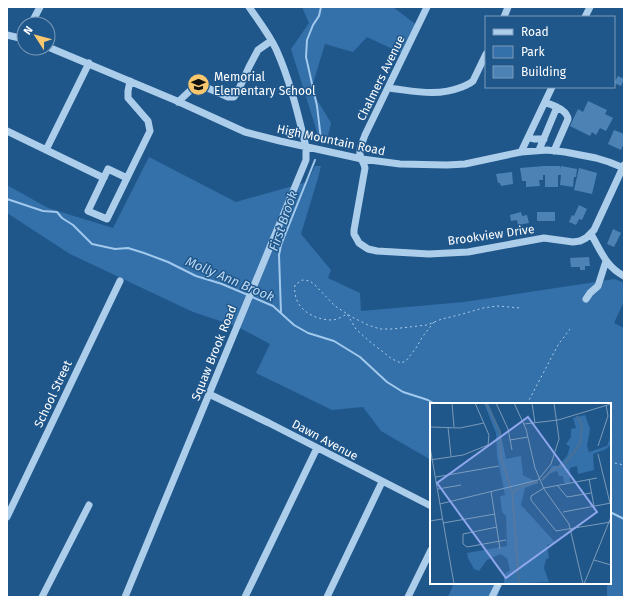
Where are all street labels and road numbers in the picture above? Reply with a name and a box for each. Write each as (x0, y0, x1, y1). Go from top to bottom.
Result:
street label: Chalmers Avenue (354, 33, 408, 123)
street label: High Mountain Road (276, 122, 386, 158)
street label: Brookview Drive (447, 222, 535, 248)
street label: Squaw Brook Road (188, 303, 240, 403)
street label: School Street (31, 358, 75, 430)
street label: Dawn Avenue (290, 417, 360, 463)

